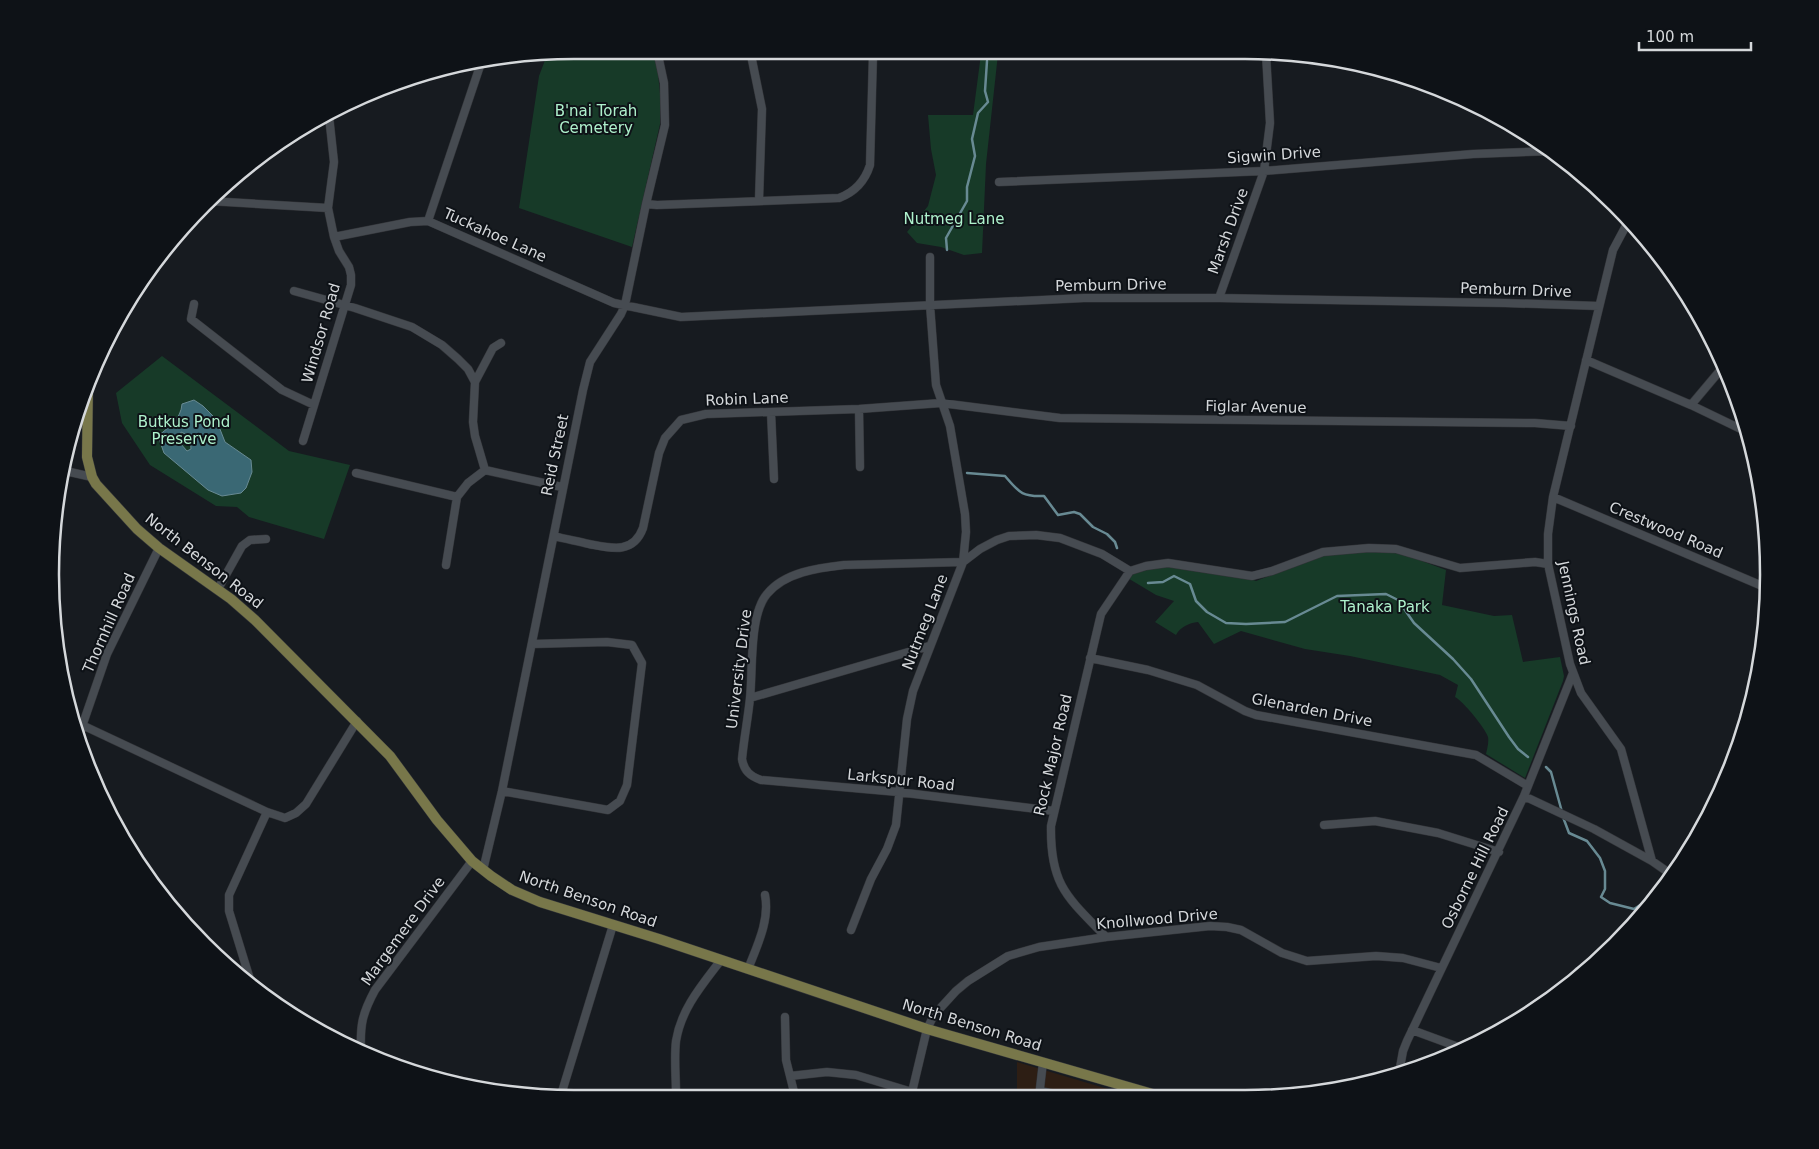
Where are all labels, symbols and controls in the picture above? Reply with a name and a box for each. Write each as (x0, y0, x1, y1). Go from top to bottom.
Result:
scale bar (1639, 20, 1752, 52)
text: 100 m (1646, 28, 1694, 46)
park label: B'nai Torah Cemetery (555, 102, 637, 137)
street label: Sigwin Drive (1227, 143, 1321, 167)
street label: Marsh Drive (1204, 185, 1252, 277)
street label: Tuckahoe Lane (440, 204, 549, 266)
park label: Nutmeg Lane (903, 210, 1005, 228)
street label: Pemburn Drive (1055, 275, 1167, 295)
street label: Pemburn Drive (1460, 279, 1572, 301)
street label: Windsor Road (298, 281, 344, 385)
street label: Robin Lane (705, 389, 789, 409)
street label: Figlar Avenue (1205, 397, 1307, 417)
street label: Reid Street (538, 412, 572, 497)
park label: Butkus Pond Preserve (138, 413, 230, 448)
street label: Crestwood Road (1606, 498, 1726, 562)
street label: North Benson Road (141, 509, 267, 613)
street label: Jennings Road (1554, 558, 1594, 667)
street label: Thornhill Road (78, 570, 139, 677)
street label: Nutmeg Lane (898, 572, 952, 672)
park label: Tanaka Park (1339, 598, 1430, 616)
street label: University Drive (723, 608, 755, 730)
street label: Glenarden Drive (1250, 689, 1374, 731)
street label: Rock Major Road (1030, 692, 1076, 818)
street label: Larkspur Road (846, 765, 956, 795)
street label: Osborne Hill Road (1438, 804, 1512, 932)
street label: North Benson Road (517, 867, 659, 931)
street label: Margemere Drive (357, 873, 449, 989)
street label: Knollwood Drive (1096, 905, 1218, 933)
street label: North Benson Road (900, 995, 1044, 1055)

